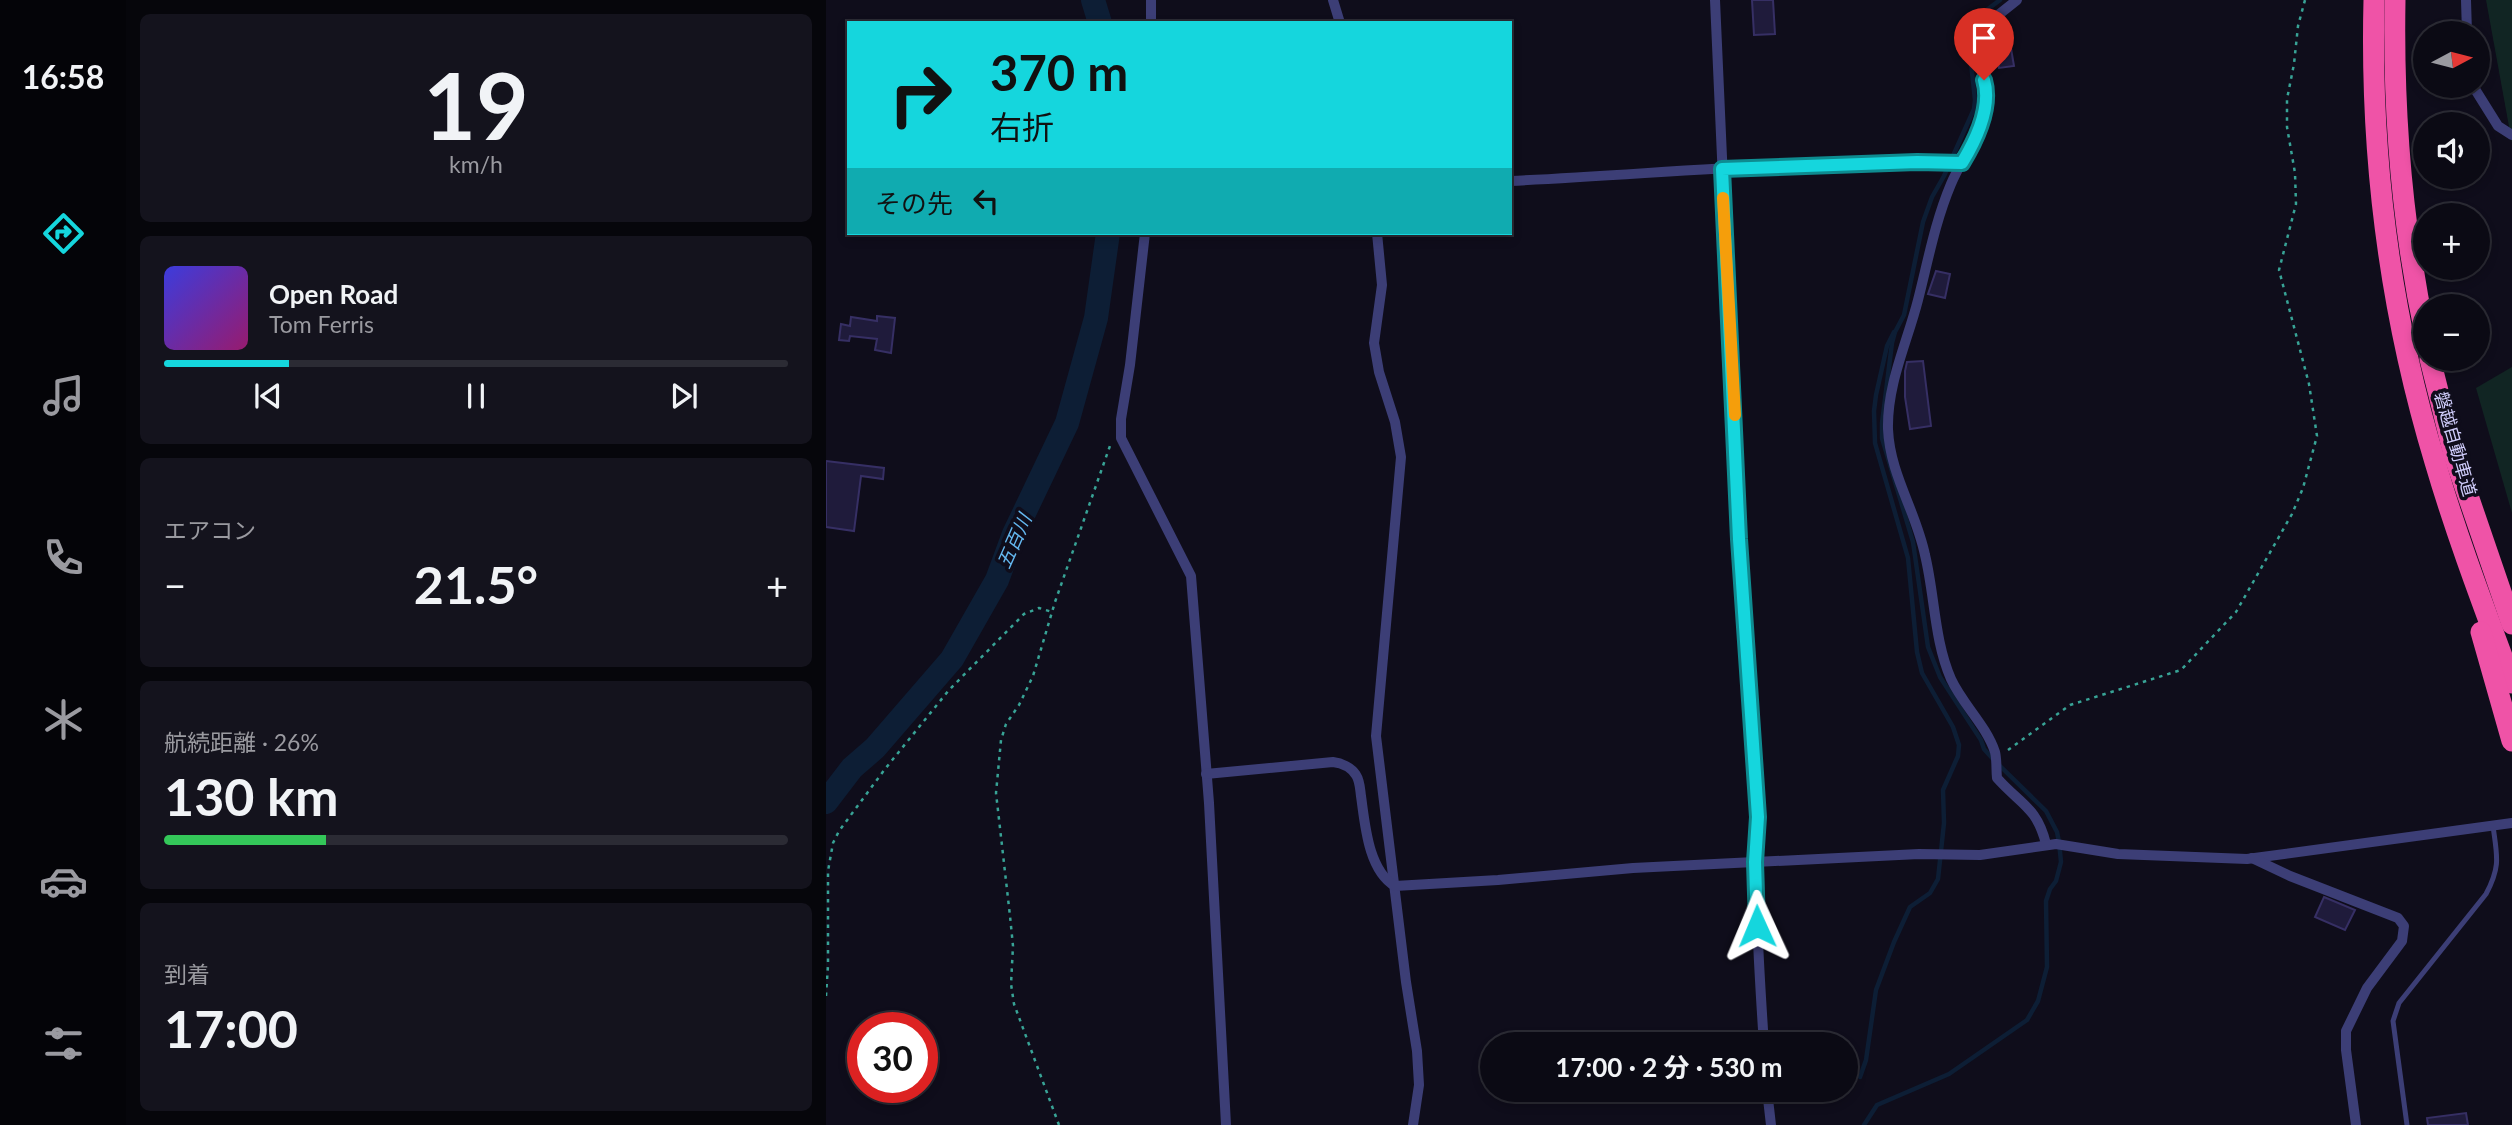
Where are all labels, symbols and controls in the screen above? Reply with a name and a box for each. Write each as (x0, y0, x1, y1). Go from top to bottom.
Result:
pin (1954, 8, 2014, 80)
icon: arrive (1965, 19, 2003, 57)
north arrow (2413, 21, 2490, 98)
map controls (2413, 21, 2490, 371)
text: 370 m (990, 43, 1128, 101)
icon: right (875, 49, 966, 140)
text: 19 (423, 50, 529, 159)
text: 16:58 (22, 57, 104, 96)
text: 右折 (990, 107, 1054, 146)
button: sound (2413, 112, 2490, 189)
text: km/h (449, 150, 503, 178)
icon: left (967, 182, 1005, 220)
text: その先 (875, 187, 953, 219)
button: + (2413, 203, 2490, 280)
icon: directions (39, 209, 88, 258)
text: Open Road (269, 278, 398, 310)
button: − (2413, 294, 2490, 371)
text: Tom Ferris (269, 310, 374, 338)
icon: music (39, 371, 88, 420)
icon: previous (249, 377, 287, 415)
icon: pause (457, 377, 495, 415)
icon: next (665, 377, 703, 415)
street label: 磐越自動車道 (2431, 389, 2481, 499)
water label: 五百川 (991, 508, 1036, 572)
text: エアコン (164, 516, 256, 544)
icon: phone (39, 533, 88, 582)
text: 21.5° (414, 553, 538, 615)
text: − (164, 562, 186, 608)
text: + (766, 562, 788, 608)
icon: climate (39, 695, 88, 744)
text: 航続距離 · 26% (164, 728, 319, 756)
text: 130 km (164, 765, 338, 827)
icon: car (39, 857, 88, 906)
position arrow (1720, 889, 1794, 963)
text: 到着 (164, 960, 210, 988)
text: 17:00 (164, 997, 298, 1059)
speed limit sign: 30 (847, 1012, 938, 1103)
icon: filters (39, 1019, 88, 1068)
text: 17:00 · 2 分 · 530 m (1555, 1051, 1783, 1083)

